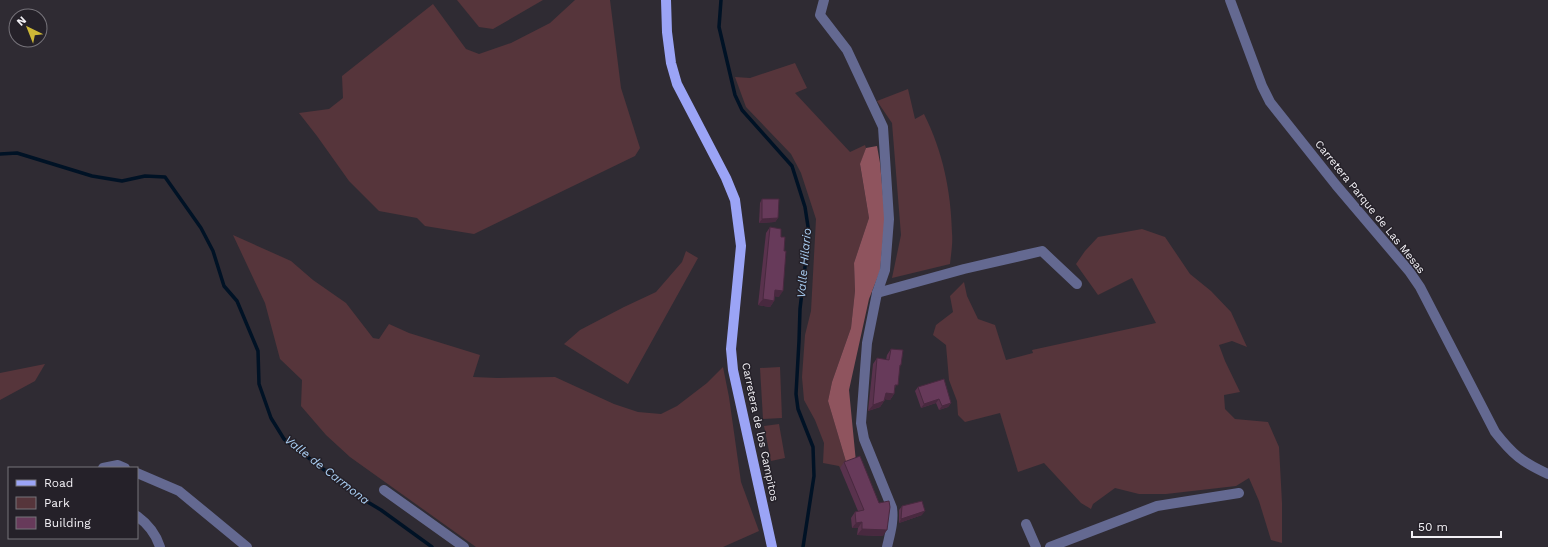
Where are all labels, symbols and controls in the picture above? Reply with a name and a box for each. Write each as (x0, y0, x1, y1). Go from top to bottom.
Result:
north arrow (8, 8, 48, 48)
text: N (14, 14, 29, 29)
street label: Carretera Parque de Las Mesas (1312, 138, 1428, 276)
water label: Valle Hilario (794, 228, 814, 298)
street label: Carretera de los Campitos (739, 362, 781, 503)
water label: Valle de Carmona (282, 433, 373, 508)
legend (8, 467, 138, 539)
text: Road (44, 476, 73, 490)
text: Park (44, 496, 70, 510)
scale bar (1412, 513, 1501, 539)
text: Building (44, 516, 91, 530)
text: 50 m (1418, 520, 1448, 534)

